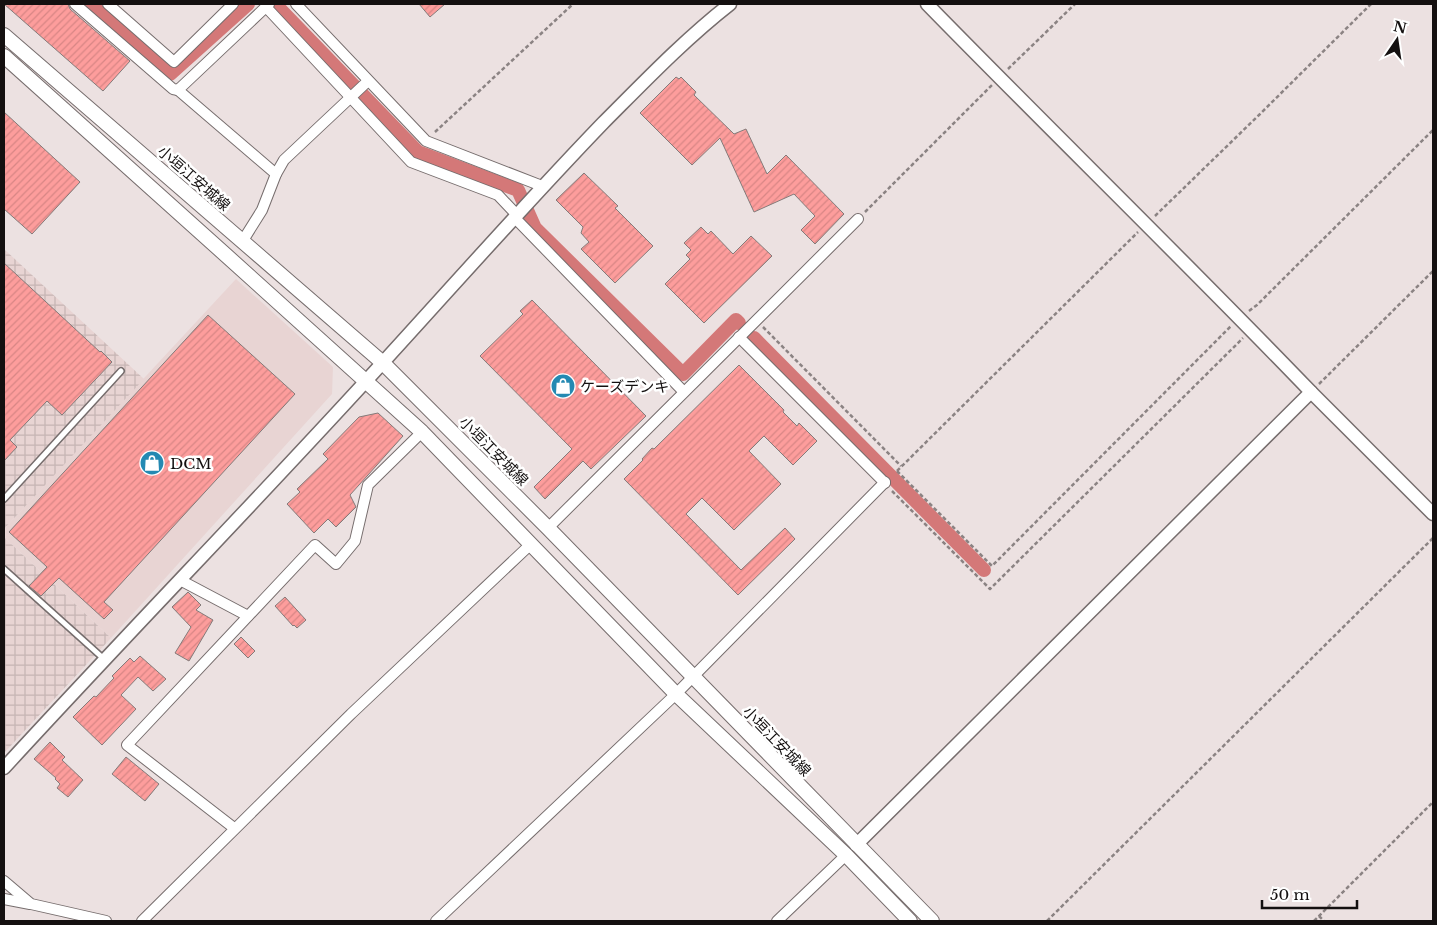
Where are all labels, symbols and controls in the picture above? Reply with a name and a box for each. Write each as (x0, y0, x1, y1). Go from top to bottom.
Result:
north arrow (1372, 15, 1422, 65)
text: N (1391, 17, 1408, 38)
street label: 小垣江安城線 (154, 141, 234, 215)
shop icon: ケーズデンキ (550, 373, 576, 399)
place label: ケーズデンキ (580, 377, 669, 396)
street label: 小垣江安城線 (455, 412, 533, 490)
shop icon: DCM (139, 450, 165, 476)
place label: DCM (170, 454, 212, 473)
street label: 小垣江安城線 (739, 702, 815, 780)
scale bar (1262, 878, 1357, 910)
text: 50 m (1270, 885, 1310, 904)

